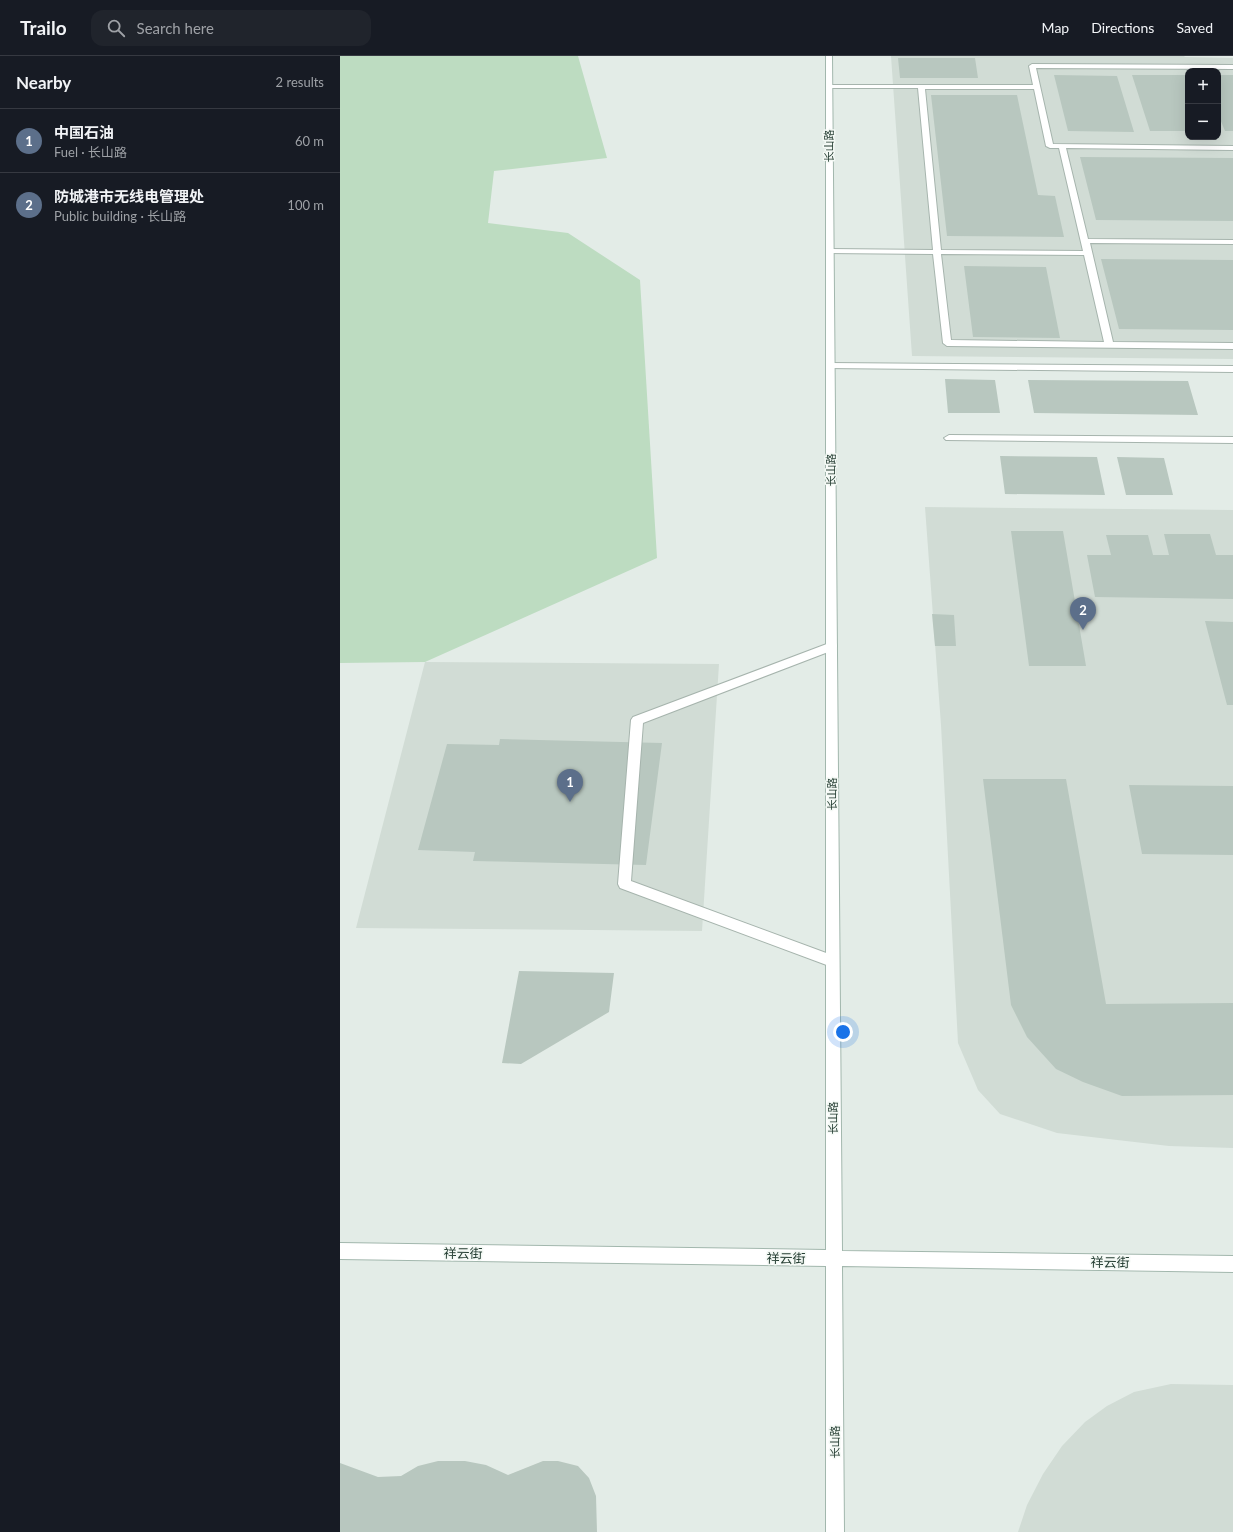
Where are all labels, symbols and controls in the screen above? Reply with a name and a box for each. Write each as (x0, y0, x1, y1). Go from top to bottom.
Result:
search box (91, 10, 371, 46)
text: Trailo (20, 16, 67, 39)
icon: search (105, 17, 127, 39)
text: Search here (137, 19, 214, 37)
text: Map (1042, 19, 1069, 36)
text: Directions (1091, 19, 1154, 36)
text: Saved (1176, 19, 1213, 36)
map controls (1185, 68, 1221, 140)
button: + (1185, 68, 1221, 104)
text: Nearby (16, 72, 71, 93)
text: 2 results (276, 74, 324, 90)
button: − (1185, 104, 1221, 140)
text: 中国石油 (54, 123, 114, 141)
street label: 长山路 (822, 130, 835, 163)
text: 1 (25, 133, 33, 149)
text: 60 m (295, 133, 324, 149)
text: Fuel · 长山路 (54, 144, 127, 160)
text: 防城港市无线电管理处 (54, 187, 204, 205)
text: 2 (25, 197, 33, 213)
text: 100 m (287, 197, 324, 213)
text: Public building · 长山路 (54, 208, 186, 224)
street label: 长山路 (824, 454, 837, 487)
pin: 2 (1070, 597, 1096, 630)
pin: 1 (557, 769, 583, 802)
street label: 长山路 (825, 778, 838, 811)
your location (833, 1022, 853, 1042)
street label: 长山路 (826, 1102, 839, 1135)
street label: 祥云街 (443, 1245, 483, 1261)
street label: 祥云街 (766, 1250, 806, 1266)
street label: 祥云街 (1090, 1254, 1130, 1270)
street label: 长山路 (828, 1426, 841, 1459)

